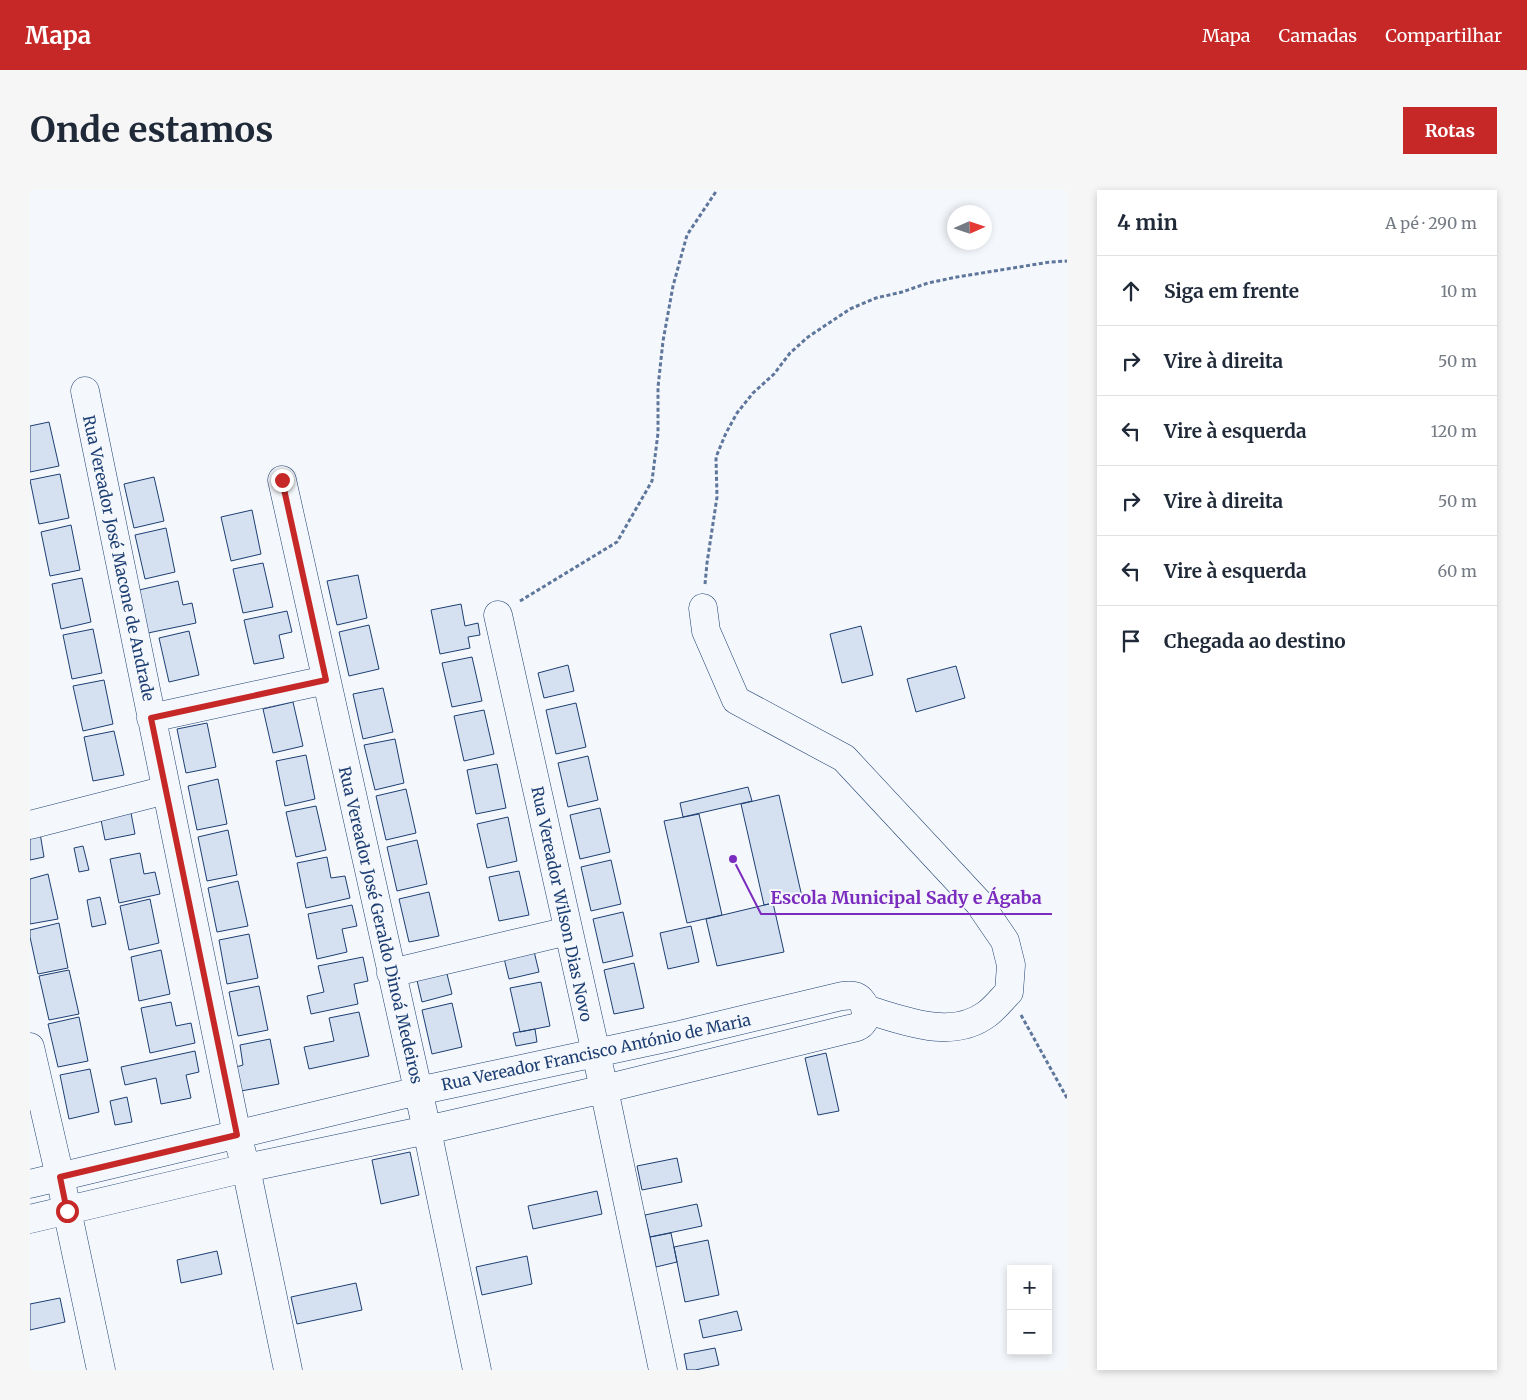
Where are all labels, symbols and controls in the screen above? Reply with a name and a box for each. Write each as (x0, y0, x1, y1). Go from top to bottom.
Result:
text: Mapa (25, 20, 91, 51)
text: Mapa (1202, 24, 1251, 47)
text: Camadas (1279, 24, 1357, 47)
text: Compartilhar (1385, 24, 1502, 47)
button: Rotas (1403, 107, 1497, 154)
text: Onde estamos (30, 108, 273, 152)
north arrow (947, 205, 992, 250)
text: 4 min (1117, 209, 1178, 236)
text: A pé · 290 m (1385, 213, 1477, 233)
icon: ahead (1117, 277, 1145, 305)
text: Siga em frente (1164, 279, 1299, 303)
text: 10 m (1440, 281, 1477, 301)
icon: right (1117, 347, 1145, 375)
text: Vire à direita (1164, 349, 1283, 373)
text: 50 m (1438, 351, 1477, 371)
street label: Rua Vereador José Macone de Andrade (79, 413, 159, 703)
icon: left (1117, 417, 1145, 445)
text: Vire à esquerda (1164, 419, 1307, 443)
text: 120 m (1431, 421, 1477, 441)
route end (271, 469, 294, 492)
icon: right (1117, 487, 1145, 515)
text: Vire à direita (1164, 489, 1283, 513)
text: 50 m (1438, 491, 1477, 511)
icon: left (1117, 557, 1145, 585)
text: Vire à esquerda (1164, 559, 1307, 583)
text: 60 m (1437, 561, 1477, 581)
icon: arrive (1117, 627, 1145, 655)
text: Chegada ao destino (1164, 629, 1346, 653)
street label: Rua Vereador José Geraldo Dinoá Medeiros (335, 764, 427, 1086)
street label: Rua Vereador Wilson Dias Novo (527, 785, 597, 1023)
callout: Escola Municipal Sady e Ágaba (761, 881, 1052, 914)
text: Escola Municipal Sady e Ágaba (770, 886, 1042, 909)
street label: Rua Vereador Francisco António de Maria (439, 1009, 753, 1095)
route start (56, 1200, 79, 1223)
map controls (1007, 1265, 1052, 1355)
button: + (1007, 1265, 1052, 1310)
button: − (1007, 1310, 1052, 1355)

